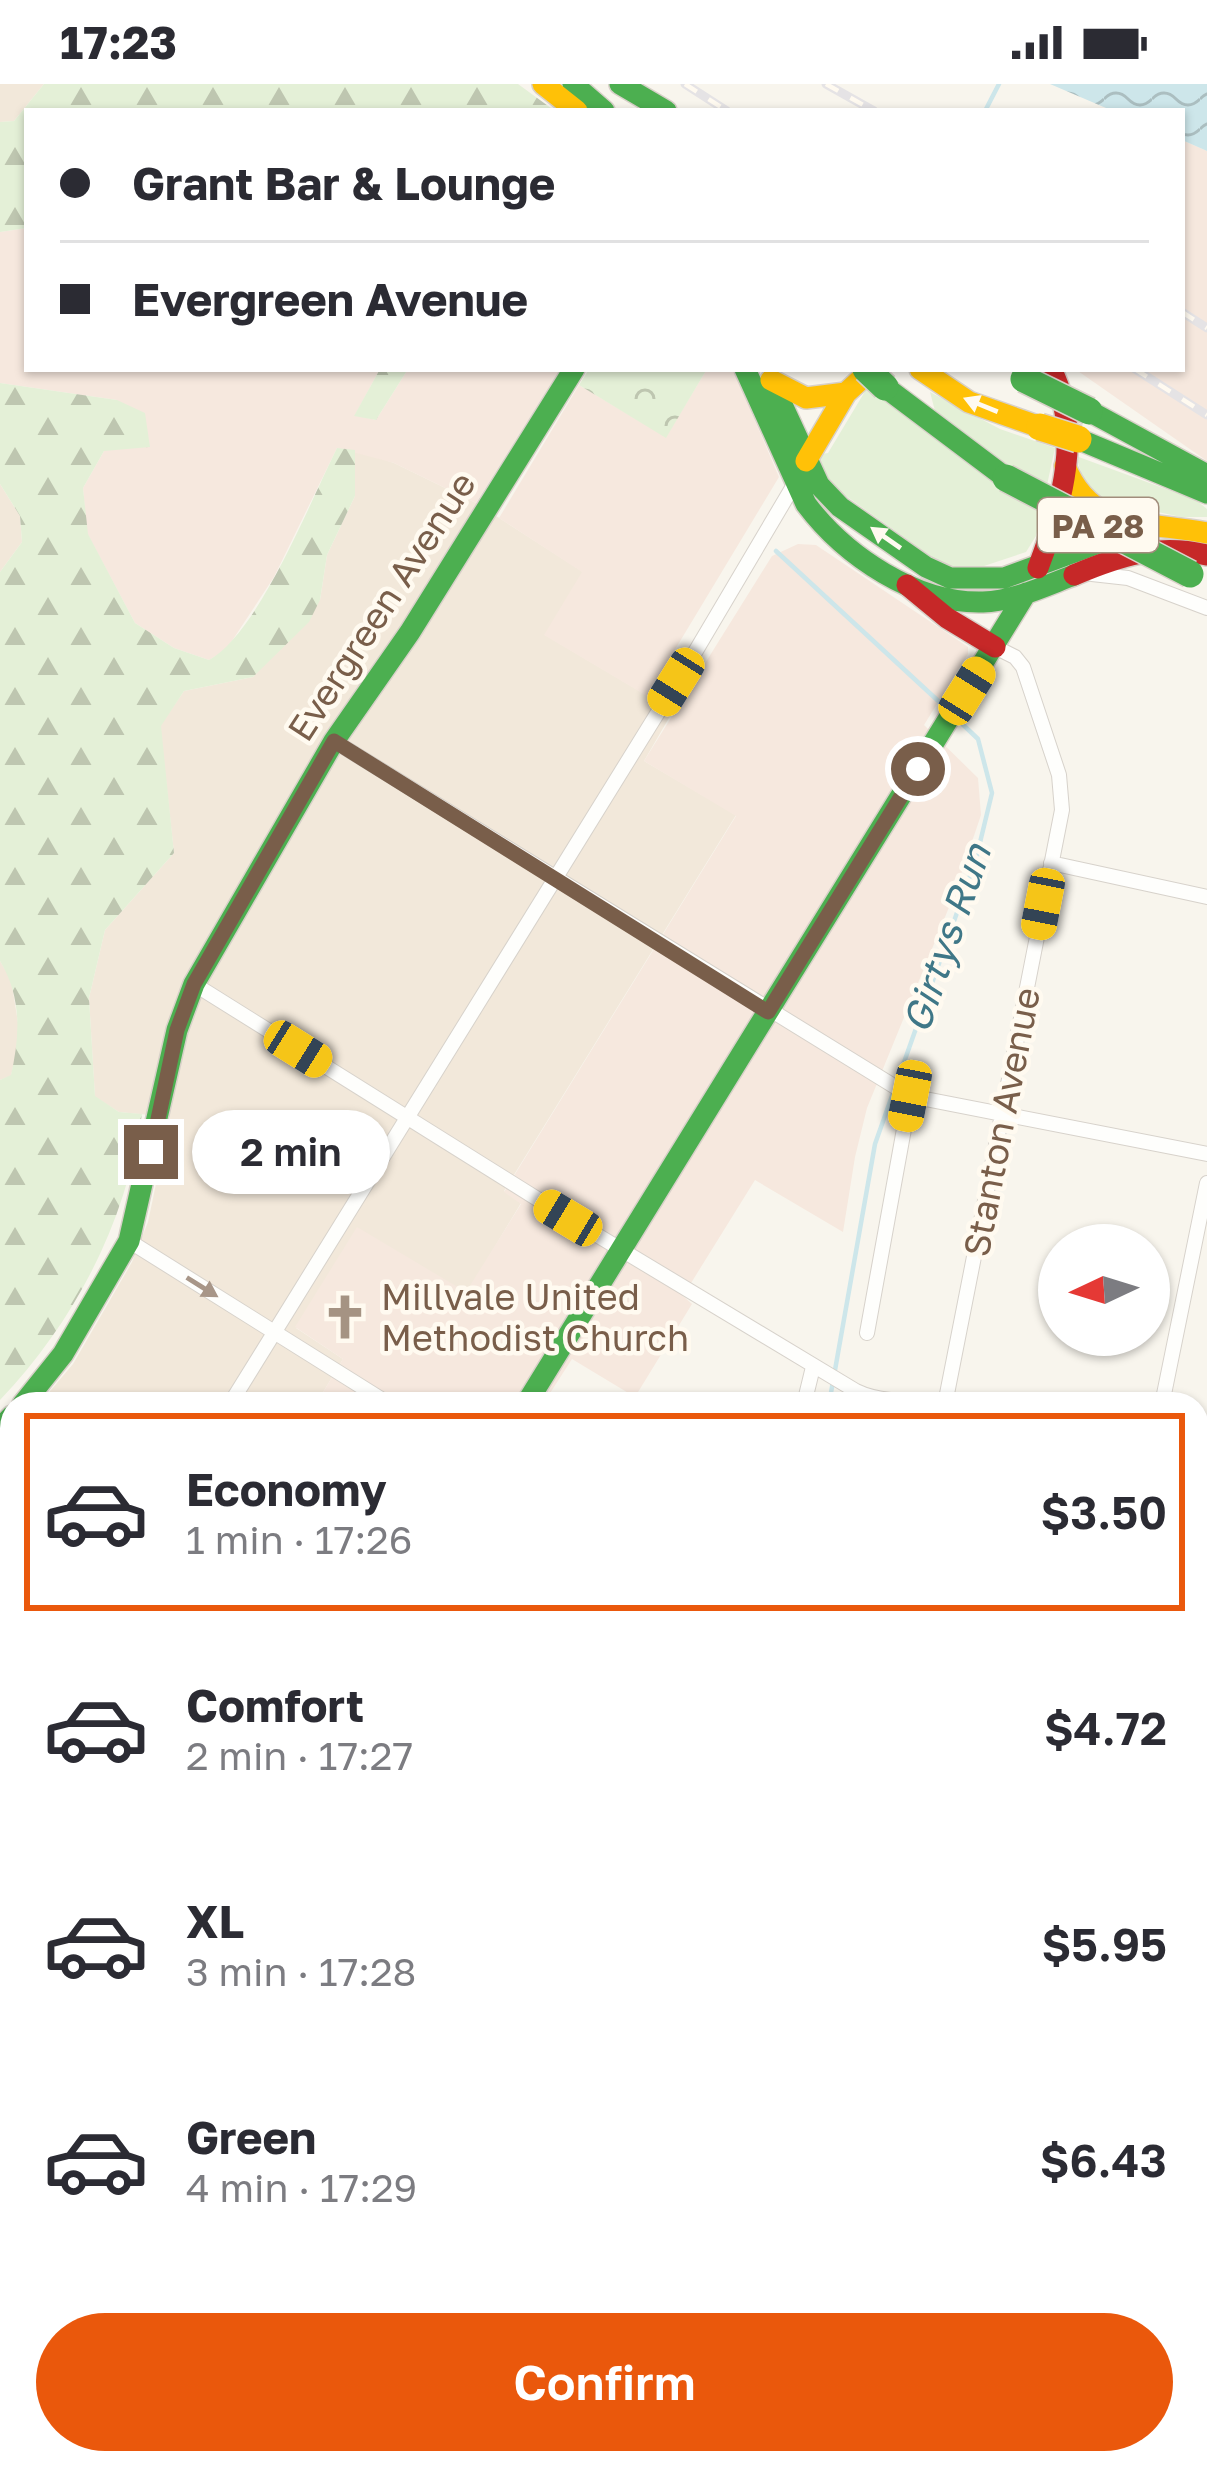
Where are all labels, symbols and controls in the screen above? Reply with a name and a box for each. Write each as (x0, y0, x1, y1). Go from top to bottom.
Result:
text: 17:23 (60, 15, 177, 69)
text: Grant Bar & Lounge (132, 156, 555, 210)
text: Evergreen Avenue (132, 272, 528, 326)
one-way arrow (963, 395, 999, 414)
street label: Evergreen Avenue (278, 464, 484, 748)
road number: PA 28 (1038, 498, 1158, 552)
one-way arrow (869, 527, 902, 550)
car (642, 642, 710, 722)
car (933, 651, 1001, 731)
route start (891, 742, 945, 796)
water label: Girtys Run (892, 836, 1001, 1038)
car (1018, 865, 1068, 943)
street label: Stanton Avenue (954, 984, 1048, 1260)
car (258, 1015, 338, 1083)
car (885, 1057, 935, 1135)
callout: 2 min (193, 1110, 391, 1194)
route end (124, 1125, 178, 1179)
text: 2 min (240, 1128, 342, 1175)
car (528, 1184, 608, 1252)
north arrow (1038, 1224, 1170, 1356)
map controls (1038, 1224, 1170, 1356)
one-way arrow (186, 1275, 218, 1297)
place label: Millvale United Methodist Church (381, 1275, 689, 1359)
church icon: Millvale United Methodist Church (320, 1292, 370, 1342)
icon: car (42, 1458, 150, 1566)
text: Economy (186, 1462, 387, 1516)
text: $3.50 (1041, 1485, 1167, 1539)
text: 1 min · 17:26 (186, 1516, 412, 1563)
icon: car (42, 1674, 150, 1782)
text: Comfort (186, 1678, 364, 1732)
text: $4.72 (1044, 1701, 1167, 1755)
text: 2 min · 17:27 (186, 1732, 413, 1779)
icon: car (42, 1890, 150, 1998)
text: XL (186, 1894, 244, 1948)
text: $5.95 (1041, 1917, 1167, 1971)
text: 3 min · 17:28 (186, 1948, 416, 1995)
icon: car (42, 2106, 150, 2214)
text: Green (186, 2110, 316, 2164)
text: $6.43 (1040, 2133, 1167, 2187)
text: 4 min · 17:29 (186, 2164, 417, 2211)
button: Confirm (36, 2313, 1173, 2451)

